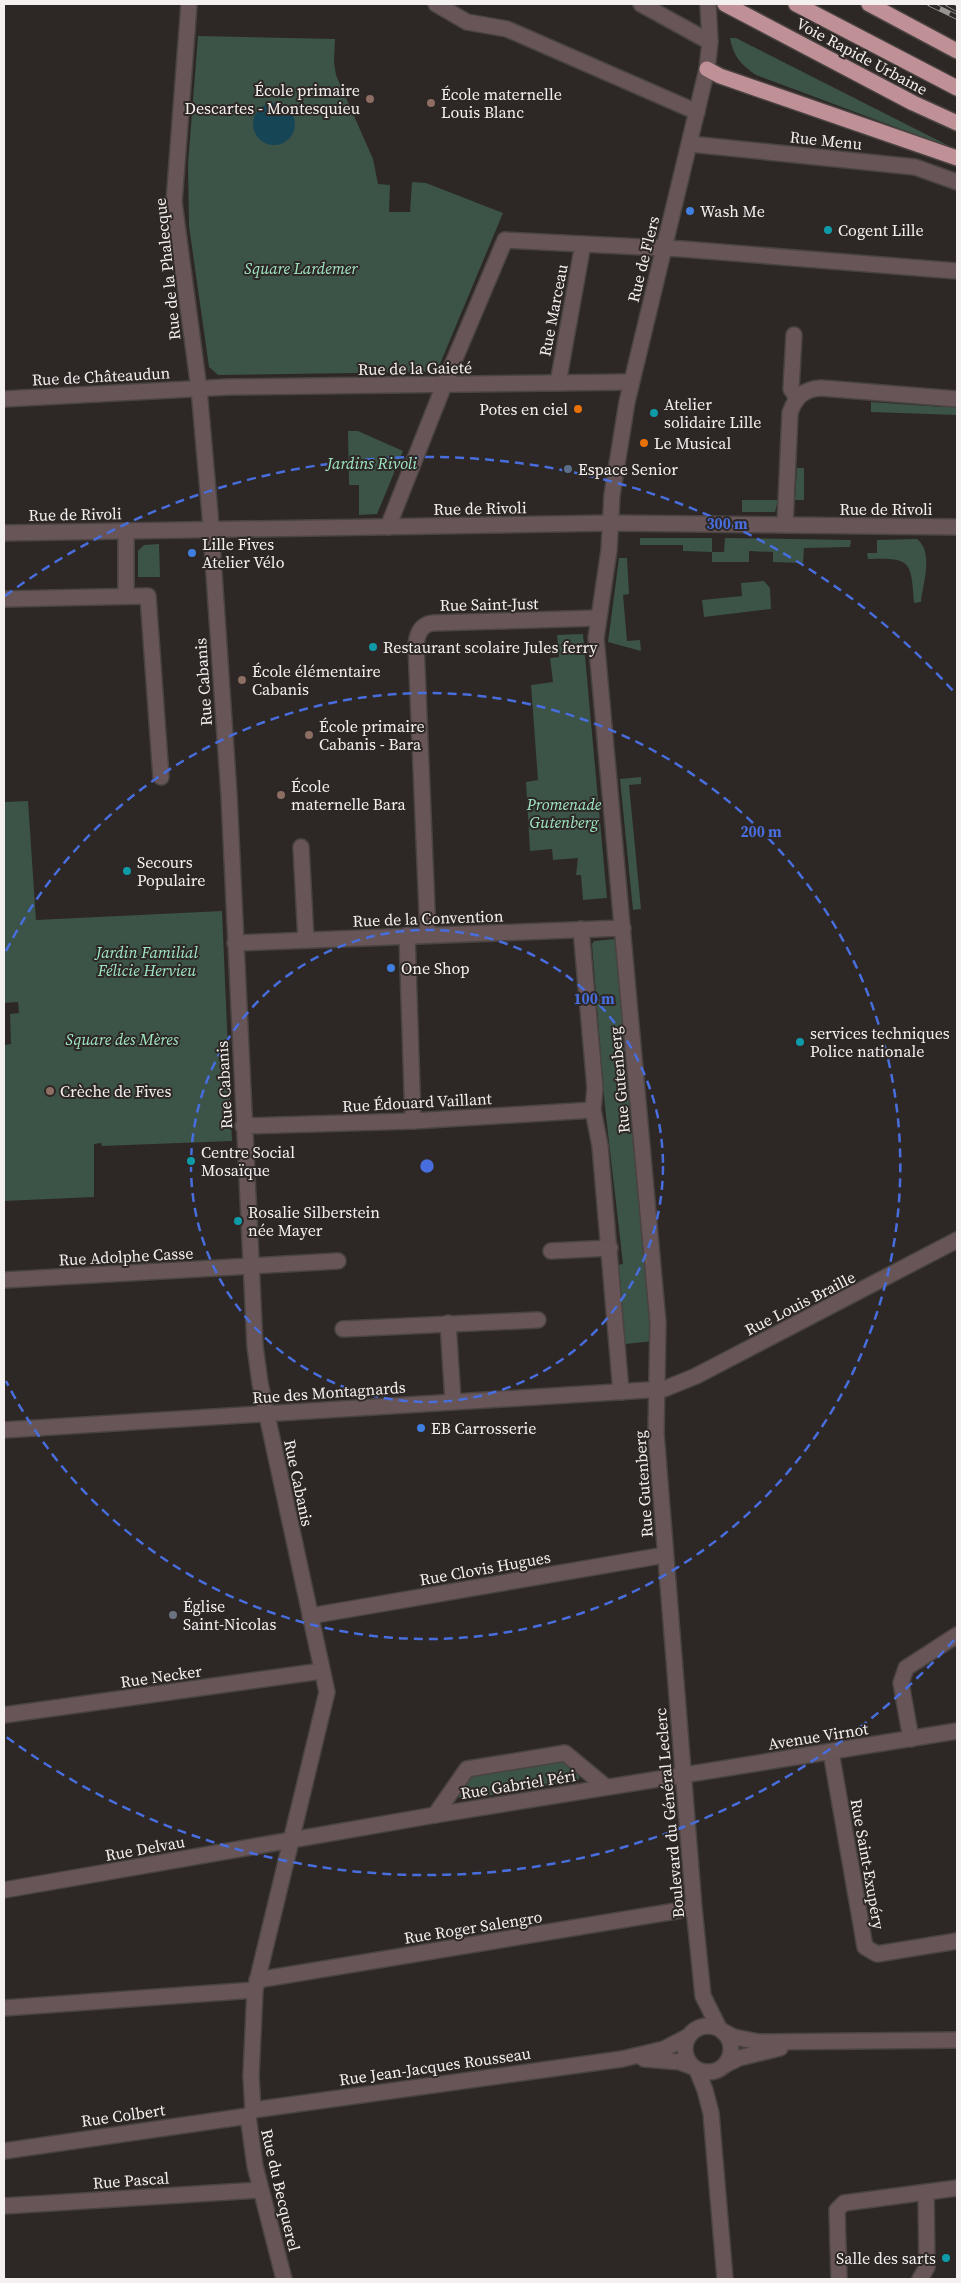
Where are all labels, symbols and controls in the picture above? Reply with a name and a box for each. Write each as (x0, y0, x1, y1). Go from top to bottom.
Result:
street label: Voie Rapide Urbaine (792, 12, 932, 100)
place label: École primaire Descartes - Montesquieu (185, 79, 360, 119)
place label: École maternelle Louis Blanc (441, 83, 562, 123)
marker: École primaire Descartes - Montesquieu (364, 93, 376, 105)
marker: École maternelle Louis Blanc (425, 97, 437, 109)
street label: Rue Menu (789, 125, 863, 155)
street label: Rue de la Phalecque (149, 197, 185, 341)
place label: Wash Me (700, 200, 765, 222)
marker: Wash Me (684, 205, 696, 217)
street label: Rue de Flers (622, 214, 664, 304)
place label: Cogent Lille (838, 219, 924, 241)
marker: Cogent Lille (822, 224, 834, 236)
park label: Square Lardemer (244, 257, 358, 279)
street label: Rue Marceau (533, 262, 573, 358)
street label: Rue de la Gaieté (358, 356, 472, 380)
street label: Rue de Châteaudun (31, 361, 171, 391)
place label: Atelier solidaire Lille (664, 393, 761, 433)
place label: Potes en ciel (479, 398, 568, 420)
marker: Potes en ciel (572, 403, 584, 415)
marker: Atelier solidaire Lille (648, 407, 660, 419)
place label: Le Musical (654, 432, 732, 454)
marker: Le Musical (638, 437, 650, 449)
park label: Jardins Rivoli (325, 452, 417, 474)
place label: Espace Senior (578, 458, 678, 480)
marker: Espace Senior (562, 463, 574, 475)
street label: Rue de Rivoli (433, 496, 527, 520)
street label: Rue de Rivoli (839, 498, 933, 520)
street label: Rue de Rivoli (28, 502, 122, 526)
text: 300 m (706, 513, 748, 534)
place label: Lille Fives Atelier Vélo (202, 533, 285, 573)
marker: Lille Fives Atelier Vélo (186, 547, 198, 559)
street label: Rue Saint-Just (439, 592, 539, 616)
place label: Restaurant scolaire Jules ferry (383, 636, 598, 658)
street label: Rue Cabanis (189, 637, 217, 727)
marker: Restaurant scolaire Jules ferry (367, 641, 379, 653)
place label: École élémentaire Cabanis (252, 660, 381, 700)
marker: École élémentaire Cabanis (236, 674, 248, 686)
place label: École primaire Cabanis - Bara (319, 715, 425, 755)
marker: École primaire Cabanis - Bara (303, 729, 315, 741)
place label: École maternelle Bara (291, 775, 407, 815)
marker: École maternelle Bara (275, 789, 287, 801)
park label: Promenade Gutenberg (526, 793, 602, 833)
text: 200 m (740, 821, 782, 842)
place label: Secours Populaire (137, 851, 206, 891)
marker: Secours Populaire (121, 865, 133, 877)
street label: Rue de la Convention (352, 904, 504, 932)
park label: Jardin Familial Félicie Hervieu (94, 941, 198, 981)
place label: One Shop (401, 957, 470, 979)
marker: One Shop (385, 962, 397, 974)
text: 100 m (573, 988, 615, 1009)
place label: services techniques Police nationale (810, 1022, 950, 1062)
street label: Rue Gutenberg (603, 1026, 635, 1134)
park label: Square des Mères (65, 1028, 179, 1050)
marker: services techniques Police nationale (794, 1036, 806, 1048)
street label: Rue Cabanis (211, 1040, 237, 1130)
place label: Crèche de Fives (60, 1080, 171, 1102)
marker: Crèche de Fives (44, 1085, 56, 1097)
street label: Rue Édouard Vaillant (342, 1087, 493, 1117)
place label: Centre Social Mosaïque (201, 1141, 295, 1181)
marker: Centre Social Mosaïque (185, 1155, 197, 1167)
centre of rings (418, 1157, 436, 1175)
place label: Rosalie Silberstein née Mayer (248, 1201, 380, 1241)
marker: Rosalie Silberstein née Mayer (232, 1215, 244, 1227)
street label: Rue Adolphe Casse (58, 1241, 194, 1271)
street label: Rue Louis Braille (741, 1266, 859, 1340)
street label: Rue des Montagnards (252, 1376, 406, 1408)
place label: EB Carrosserie (431, 1417, 537, 1439)
marker: EB Carrosserie (415, 1422, 427, 1434)
street label: Rue Gutenberg (628, 1430, 658, 1538)
street label: Rue Cabanis (279, 1438, 319, 1528)
street label: Rue Clovis Hugues (418, 1546, 552, 1590)
place label: Église Saint-Nicolas (183, 1595, 276, 1635)
marker: Église Saint-Nicolas (167, 1609, 179, 1621)
street label: Rue Necker (119, 1659, 203, 1693)
street label: Boulevard du Général Leclerc (649, 1707, 689, 1919)
street label: Avenue Virnot (766, 1717, 870, 1755)
street label: Rue Gabriel Péri (459, 1764, 577, 1804)
street label: Rue Saint-Exupéry (846, 1797, 890, 1932)
street label: Rue Delvau (103, 1830, 187, 1866)
street label: Rue Roger Salengro (402, 1905, 544, 1949)
street label: Rue Jean-Jacques Rousseau (338, 2042, 532, 2090)
street label: Rue Colbert (80, 2098, 167, 2132)
street label: Rue du Becquerel (256, 2127, 306, 2254)
street label: Rue Pascal (92, 2166, 170, 2194)
place label: Salle des sarts (836, 2247, 936, 2269)
marker: Salle des sarts (940, 2252, 952, 2264)

